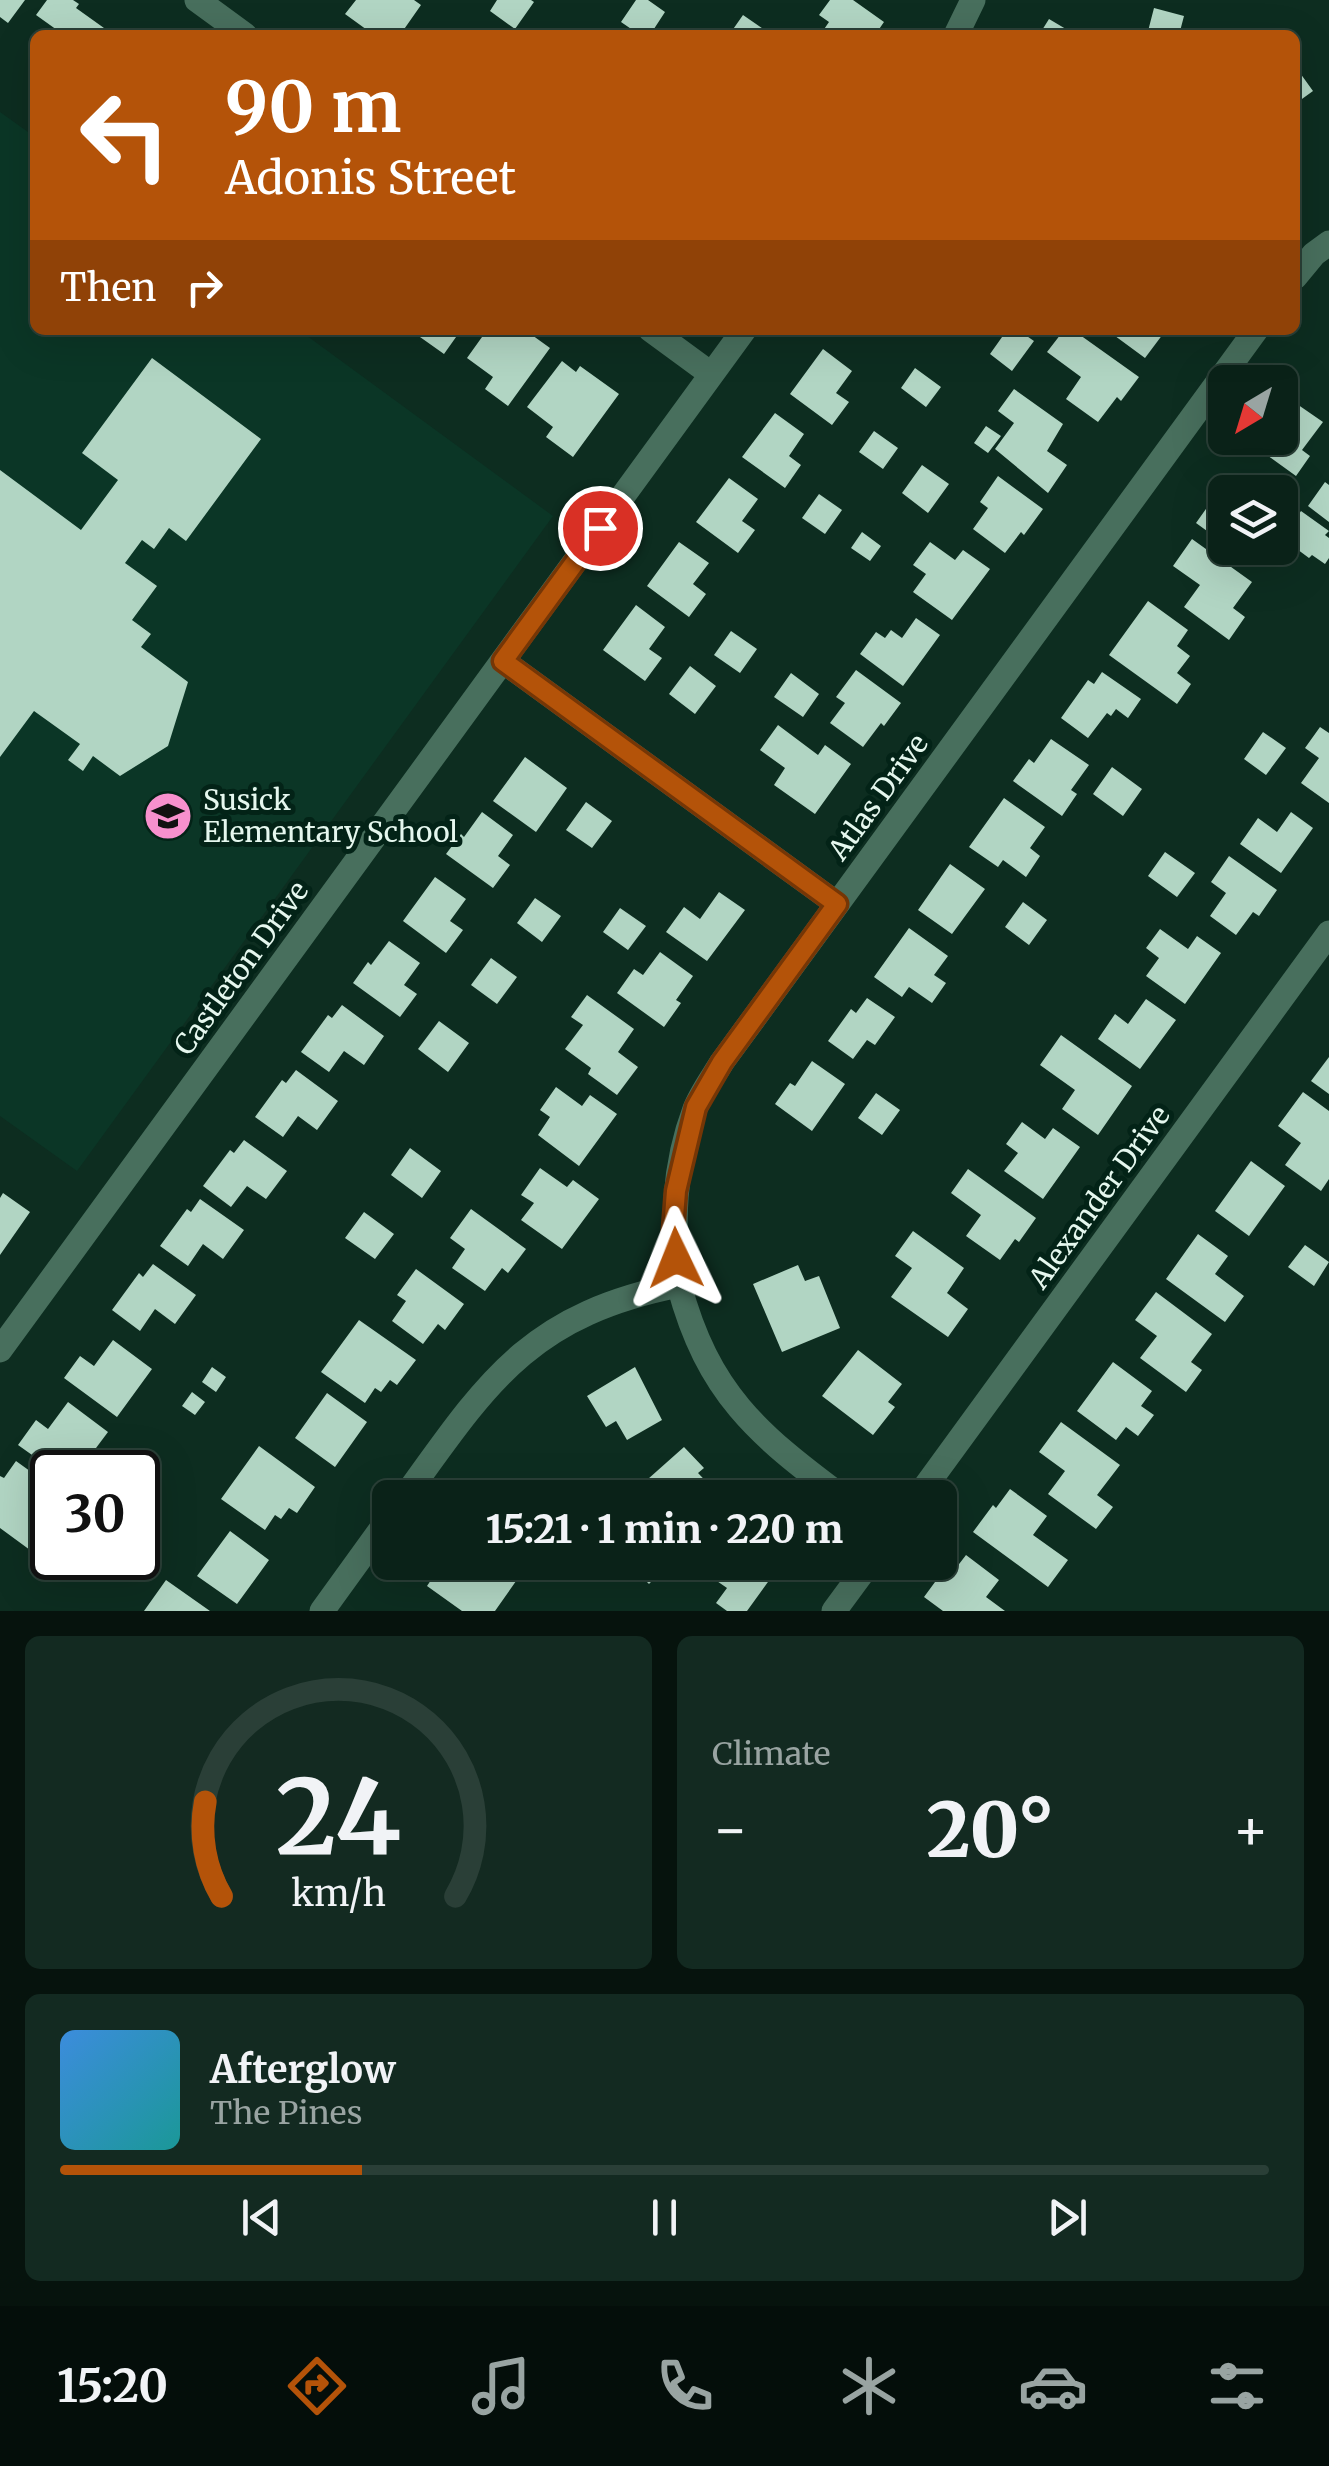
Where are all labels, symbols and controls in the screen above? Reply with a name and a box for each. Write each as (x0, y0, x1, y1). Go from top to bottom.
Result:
text: 90 m (225, 63, 402, 151)
icon: left (60, 70, 190, 200)
text: Adonis Street (225, 150, 516, 206)
icon: right (177, 260, 232, 315)
text: Then (60, 264, 157, 311)
north arrow (1208, 365, 1298, 455)
map controls (1208, 365, 1298, 565)
button: layers (1208, 475, 1298, 565)
pin (558, 486, 643, 571)
icon: arrive (573, 501, 628, 556)
street label: Atlas Drive (820, 727, 936, 868)
place label: Susick Elementary School (203, 782, 458, 850)
school or university icon: Susick Elementary School (142, 790, 194, 842)
street label: Castleton Drive (166, 874, 316, 1062)
street label: Alexander Drive (1020, 1098, 1177, 1296)
position arrow (624, 1206, 728, 1310)
speed limit sign: 30 (30, 1450, 160, 1580)
text: 15:21 · 1 min · 220 m (486, 1506, 843, 1553)
text: Climate (712, 1734, 830, 1774)
text: 24 (276, 1752, 401, 1882)
text: 20° (926, 1783, 1055, 1877)
text: − (712, 1795, 749, 1864)
text: + (1232, 1795, 1269, 1864)
text: km/h (291, 1871, 386, 1916)
text: Afterglow (210, 2046, 396, 2093)
text: The Pines (210, 2093, 362, 2133)
icon: previous (234, 2190, 289, 2245)
icon: pause (637, 2190, 692, 2245)
icon: next (1040, 2190, 1095, 2245)
icon: directions (282, 2351, 352, 2421)
icon: music (466, 2351, 536, 2421)
icon: phone (650, 2351, 720, 2421)
icon: climate (834, 2351, 904, 2421)
icon: car (1018, 2351, 1088, 2421)
icon: filters (1202, 2351, 1272, 2421)
text: 15:20 (57, 2358, 168, 2414)

